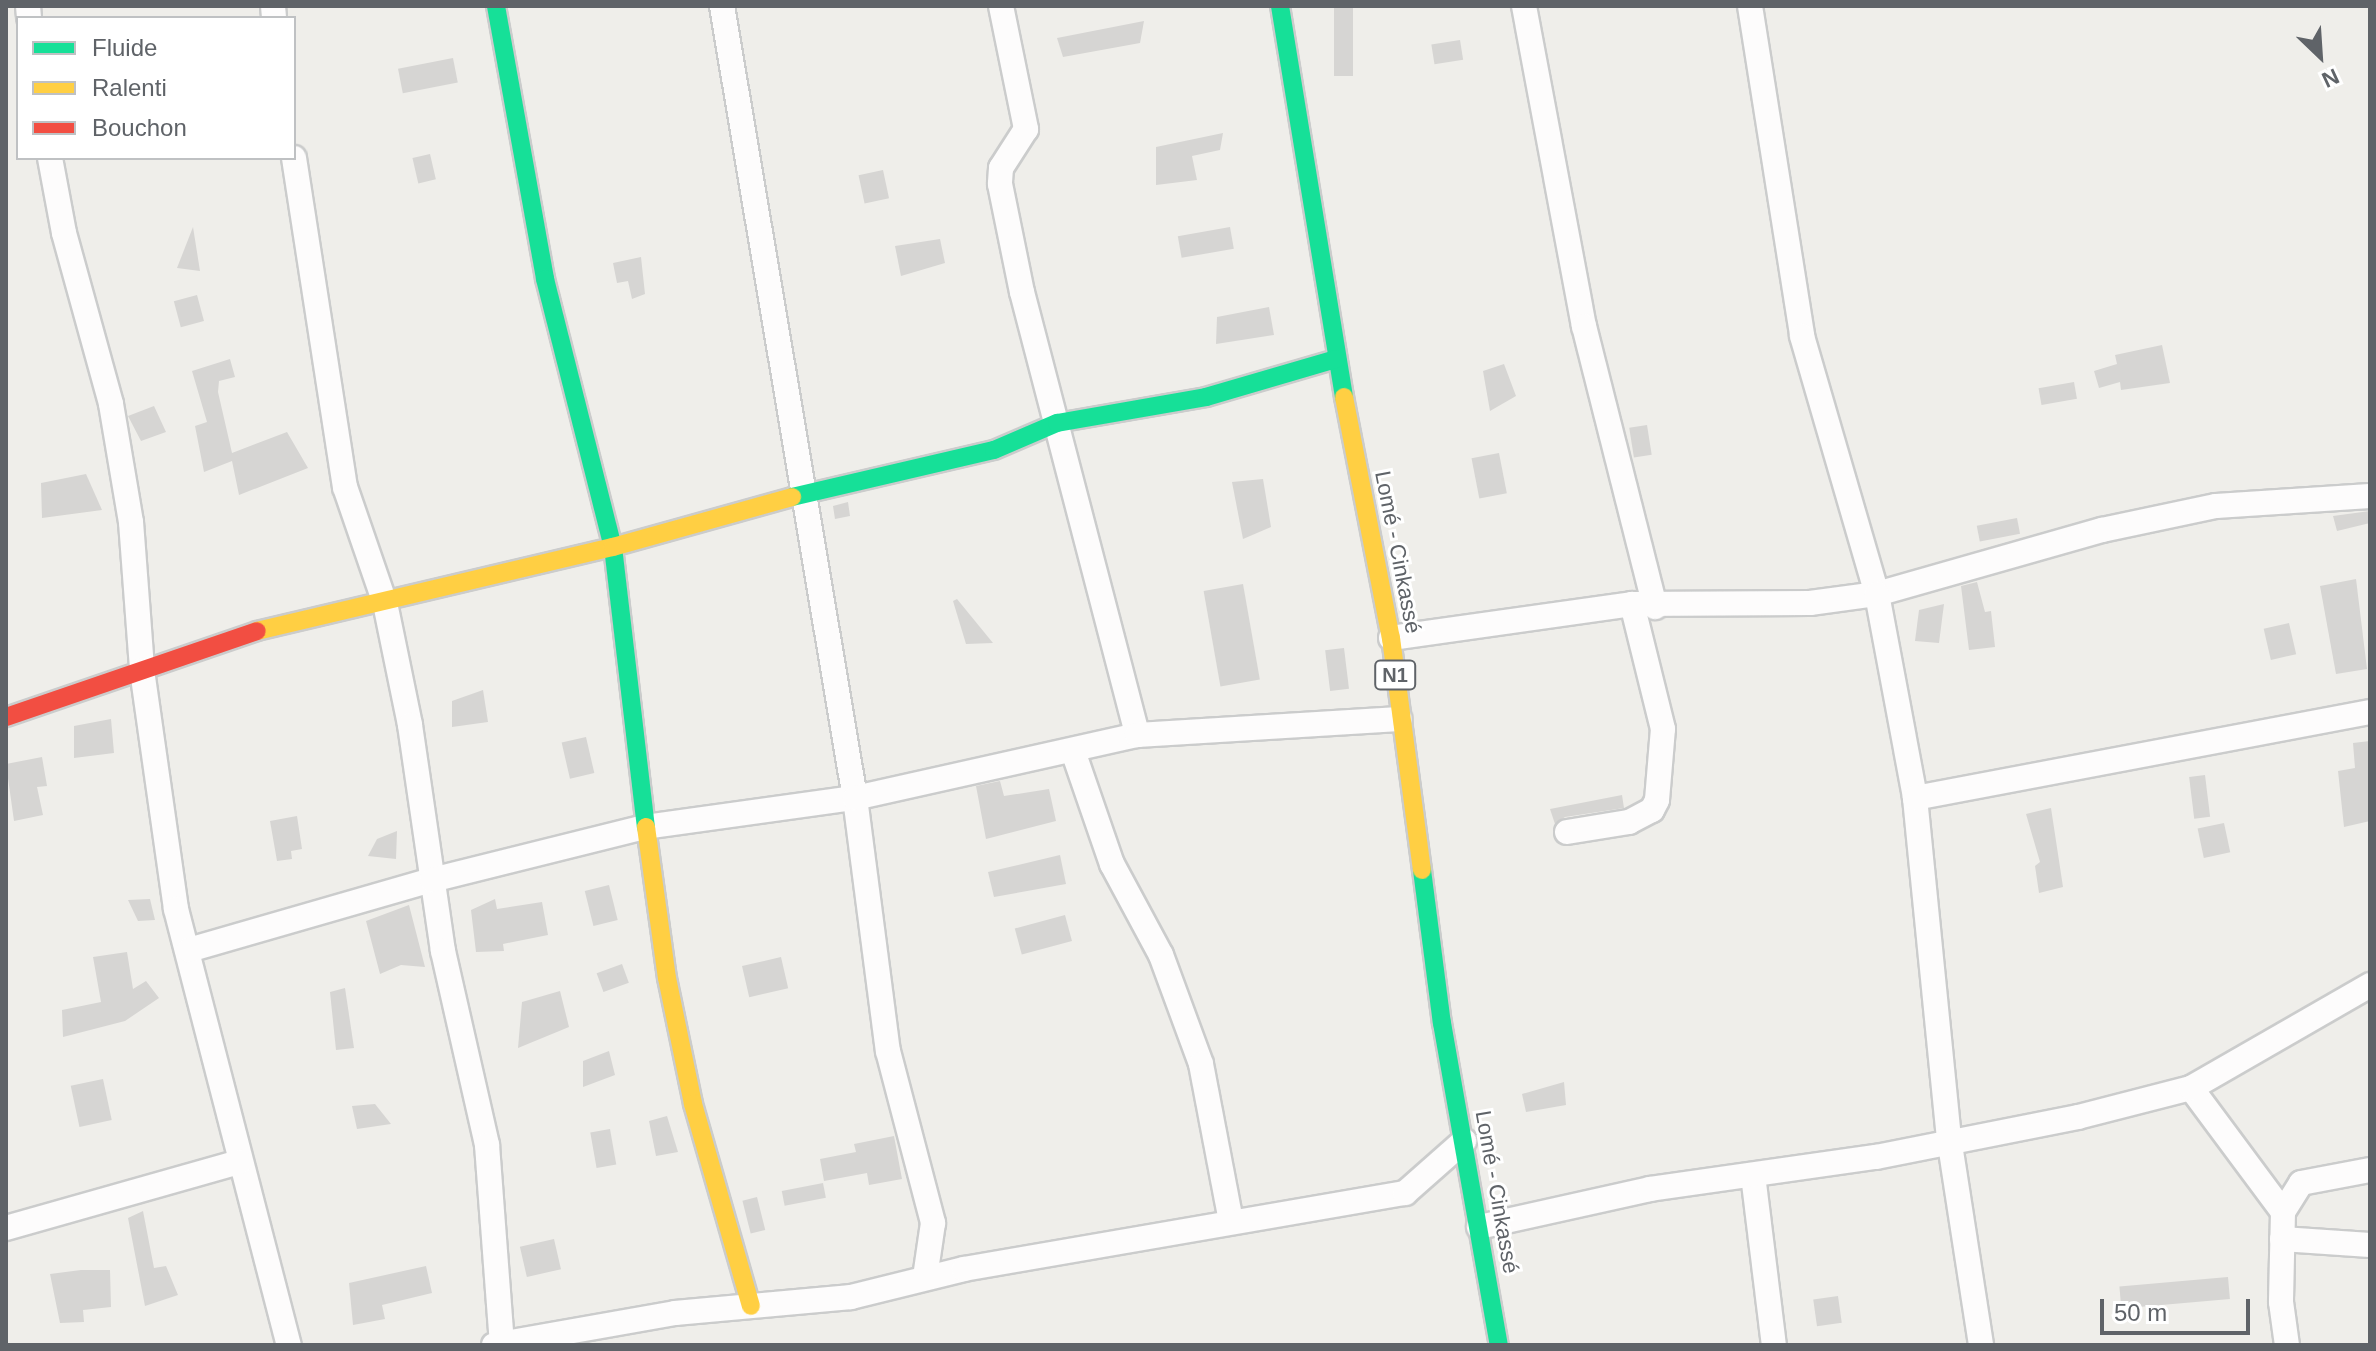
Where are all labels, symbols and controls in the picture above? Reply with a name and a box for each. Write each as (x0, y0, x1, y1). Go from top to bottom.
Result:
legend (16, 16, 296, 160)
north arrow (2280, 16, 2360, 96)
text: Fluide (92, 34, 157, 61)
text: N (2318, 64, 2343, 93)
text: Ralenti (92, 74, 167, 101)
text: Bouchon (92, 114, 187, 141)
street label: Lomé - Cinkassé (1369, 468, 1427, 636)
road number: N1 (1373, 659, 1417, 691)
street label: Lomé - Cinkassé (1470, 1108, 1524, 1276)
scale bar (2104, 1283, 2254, 1333)
text: 50 m (2114, 1299, 2167, 1326)

